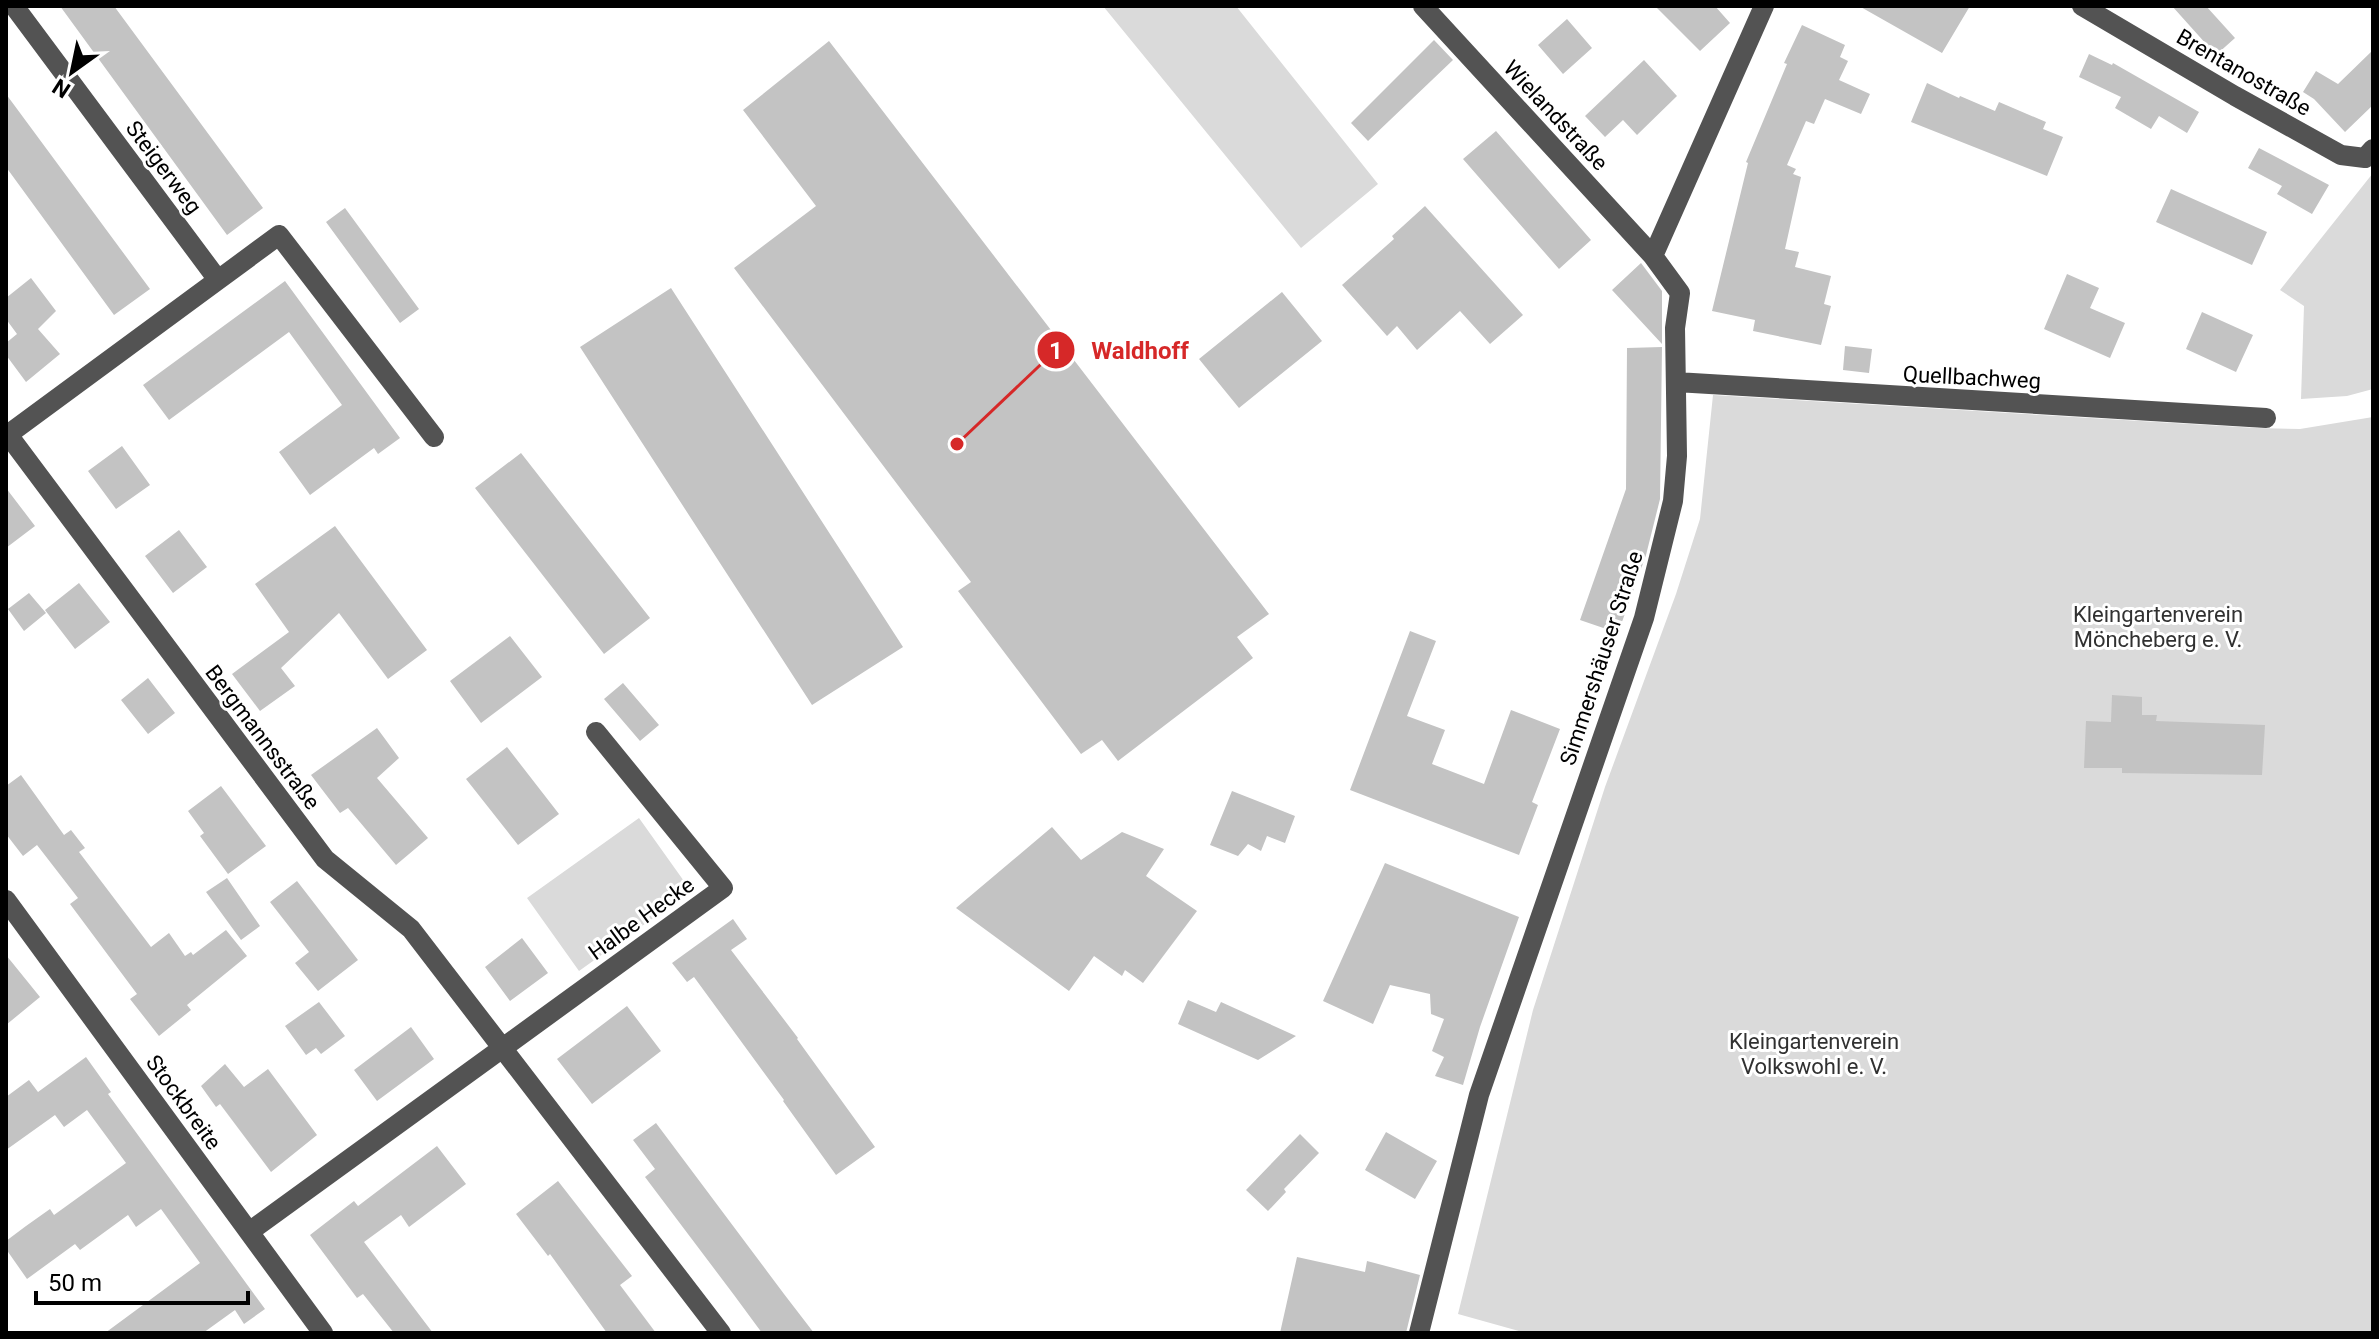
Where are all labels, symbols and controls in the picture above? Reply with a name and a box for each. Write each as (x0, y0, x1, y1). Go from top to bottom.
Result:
street label: Brentanostraße (2172, 24, 2315, 121)
north arrow (32, 32, 112, 112)
street label: Wielandstraße (1499, 55, 1613, 175)
text: N (48, 74, 75, 103)
street label: Steigerweg (121, 116, 207, 219)
callout: Waldhoff (1036, 326, 1205, 374)
text: 1 (1049, 337, 1063, 365)
text: Waldhoff (1091, 337, 1189, 365)
street label: Quellbachweg (1902, 361, 2042, 394)
street label: Simmershäuser Straße (1555, 548, 1648, 768)
park label: Kleingartenverein Möncheberg e. V. (2073, 602, 2243, 652)
street label: Bergmannsstraße (200, 660, 325, 814)
street label: Halbe Hecke (584, 872, 699, 965)
park label: Kleingartenverein Volkswohl e. V. (1729, 1029, 1899, 1079)
street label: Stockbreite (141, 1050, 226, 1154)
scale bar (36, 1255, 248, 1305)
text: 50 m (48, 1269, 102, 1297)

